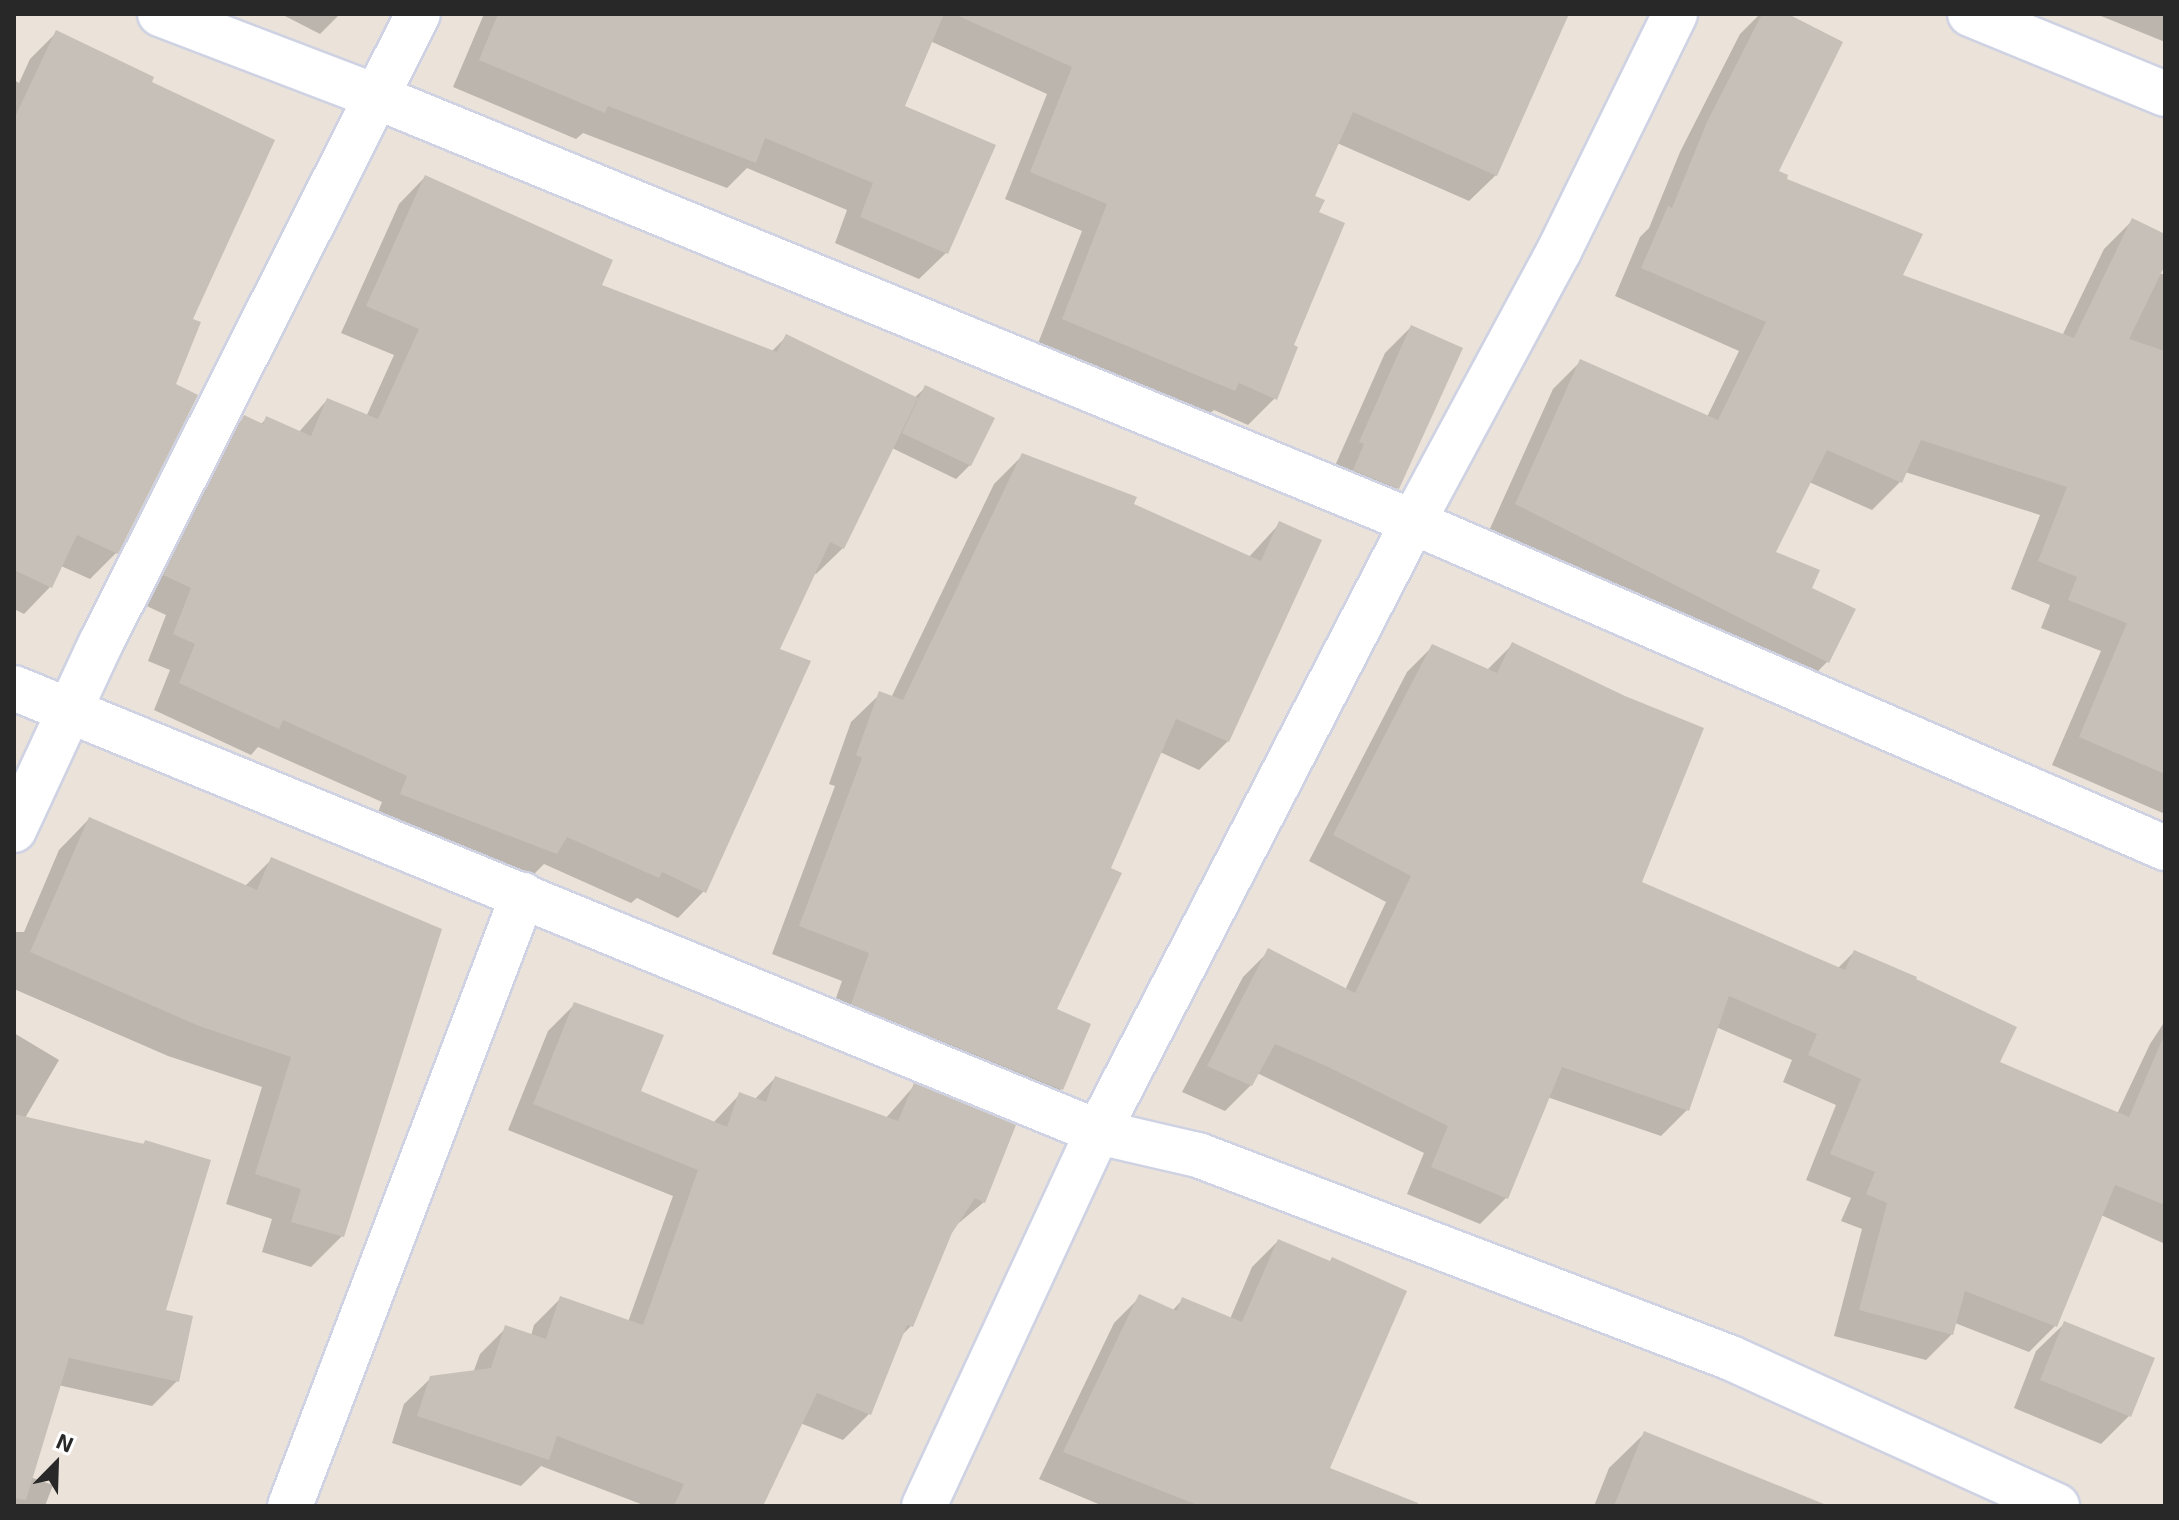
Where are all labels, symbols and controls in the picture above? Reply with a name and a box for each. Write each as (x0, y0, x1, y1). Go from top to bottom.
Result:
north arrow (16, 1424, 96, 1504)
text: N (53, 1427, 78, 1457)

